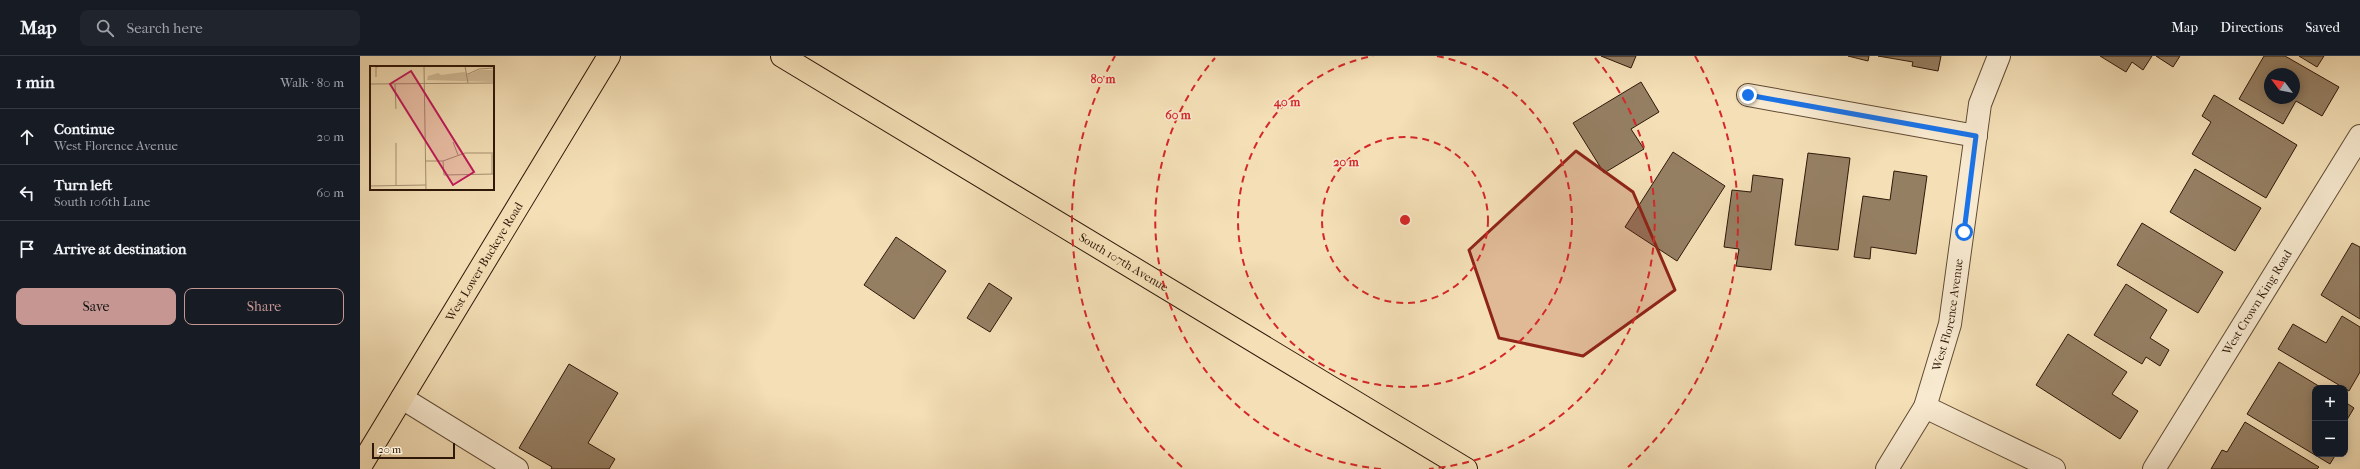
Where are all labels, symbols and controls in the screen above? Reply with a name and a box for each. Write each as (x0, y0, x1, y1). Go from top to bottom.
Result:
search box (80, 10, 360, 46)
text: Map (20, 17, 56, 39)
icon: search (94, 17, 116, 39)
text: Search here (126, 19, 203, 37)
text: Map (2171, 19, 2198, 36)
text: Directions (2220, 19, 2283, 36)
text: Saved (2305, 19, 2340, 36)
inset map (370, 66, 494, 190)
north arrow (2264, 68, 2300, 104)
text: 1 min (16, 72, 55, 92)
text: 80 m (1090, 72, 1117, 86)
text: Walk · 80 m (280, 75, 344, 90)
route end (1739, 86, 1757, 104)
text: 40 m (1273, 95, 1301, 110)
text: 60 m (1165, 108, 1192, 122)
text: Continue (54, 120, 114, 138)
icon: ahead (16, 126, 38, 148)
text: 20 m (317, 129, 344, 144)
text: West Florence Avenue (54, 138, 178, 153)
text: 20 m (1333, 155, 1360, 169)
text: Turn left (54, 176, 112, 194)
icon: left (16, 182, 38, 204)
text: 60 m (316, 185, 344, 200)
text: South 106th Lane (54, 194, 151, 209)
street label: West Lower Buckeye Road (442, 199, 526, 325)
centre of rings (1398, 213, 1412, 227)
route start (1955, 223, 1973, 241)
street label: South 107th Avenue (1076, 230, 1171, 295)
icon: arrive (16, 238, 38, 260)
text: Arrive at destination (54, 240, 186, 258)
street label: West Crown King Road (2219, 247, 2295, 358)
street label: West Florence Avenue (1929, 258, 1966, 374)
button: Save (16, 288, 176, 325)
button: Share (184, 288, 344, 325)
map controls (2312, 385, 2348, 457)
button: + (2312, 385, 2348, 421)
button: − (2312, 421, 2348, 457)
scale bar (372, 441, 455, 460)
text: 20 m (378, 443, 401, 456)

